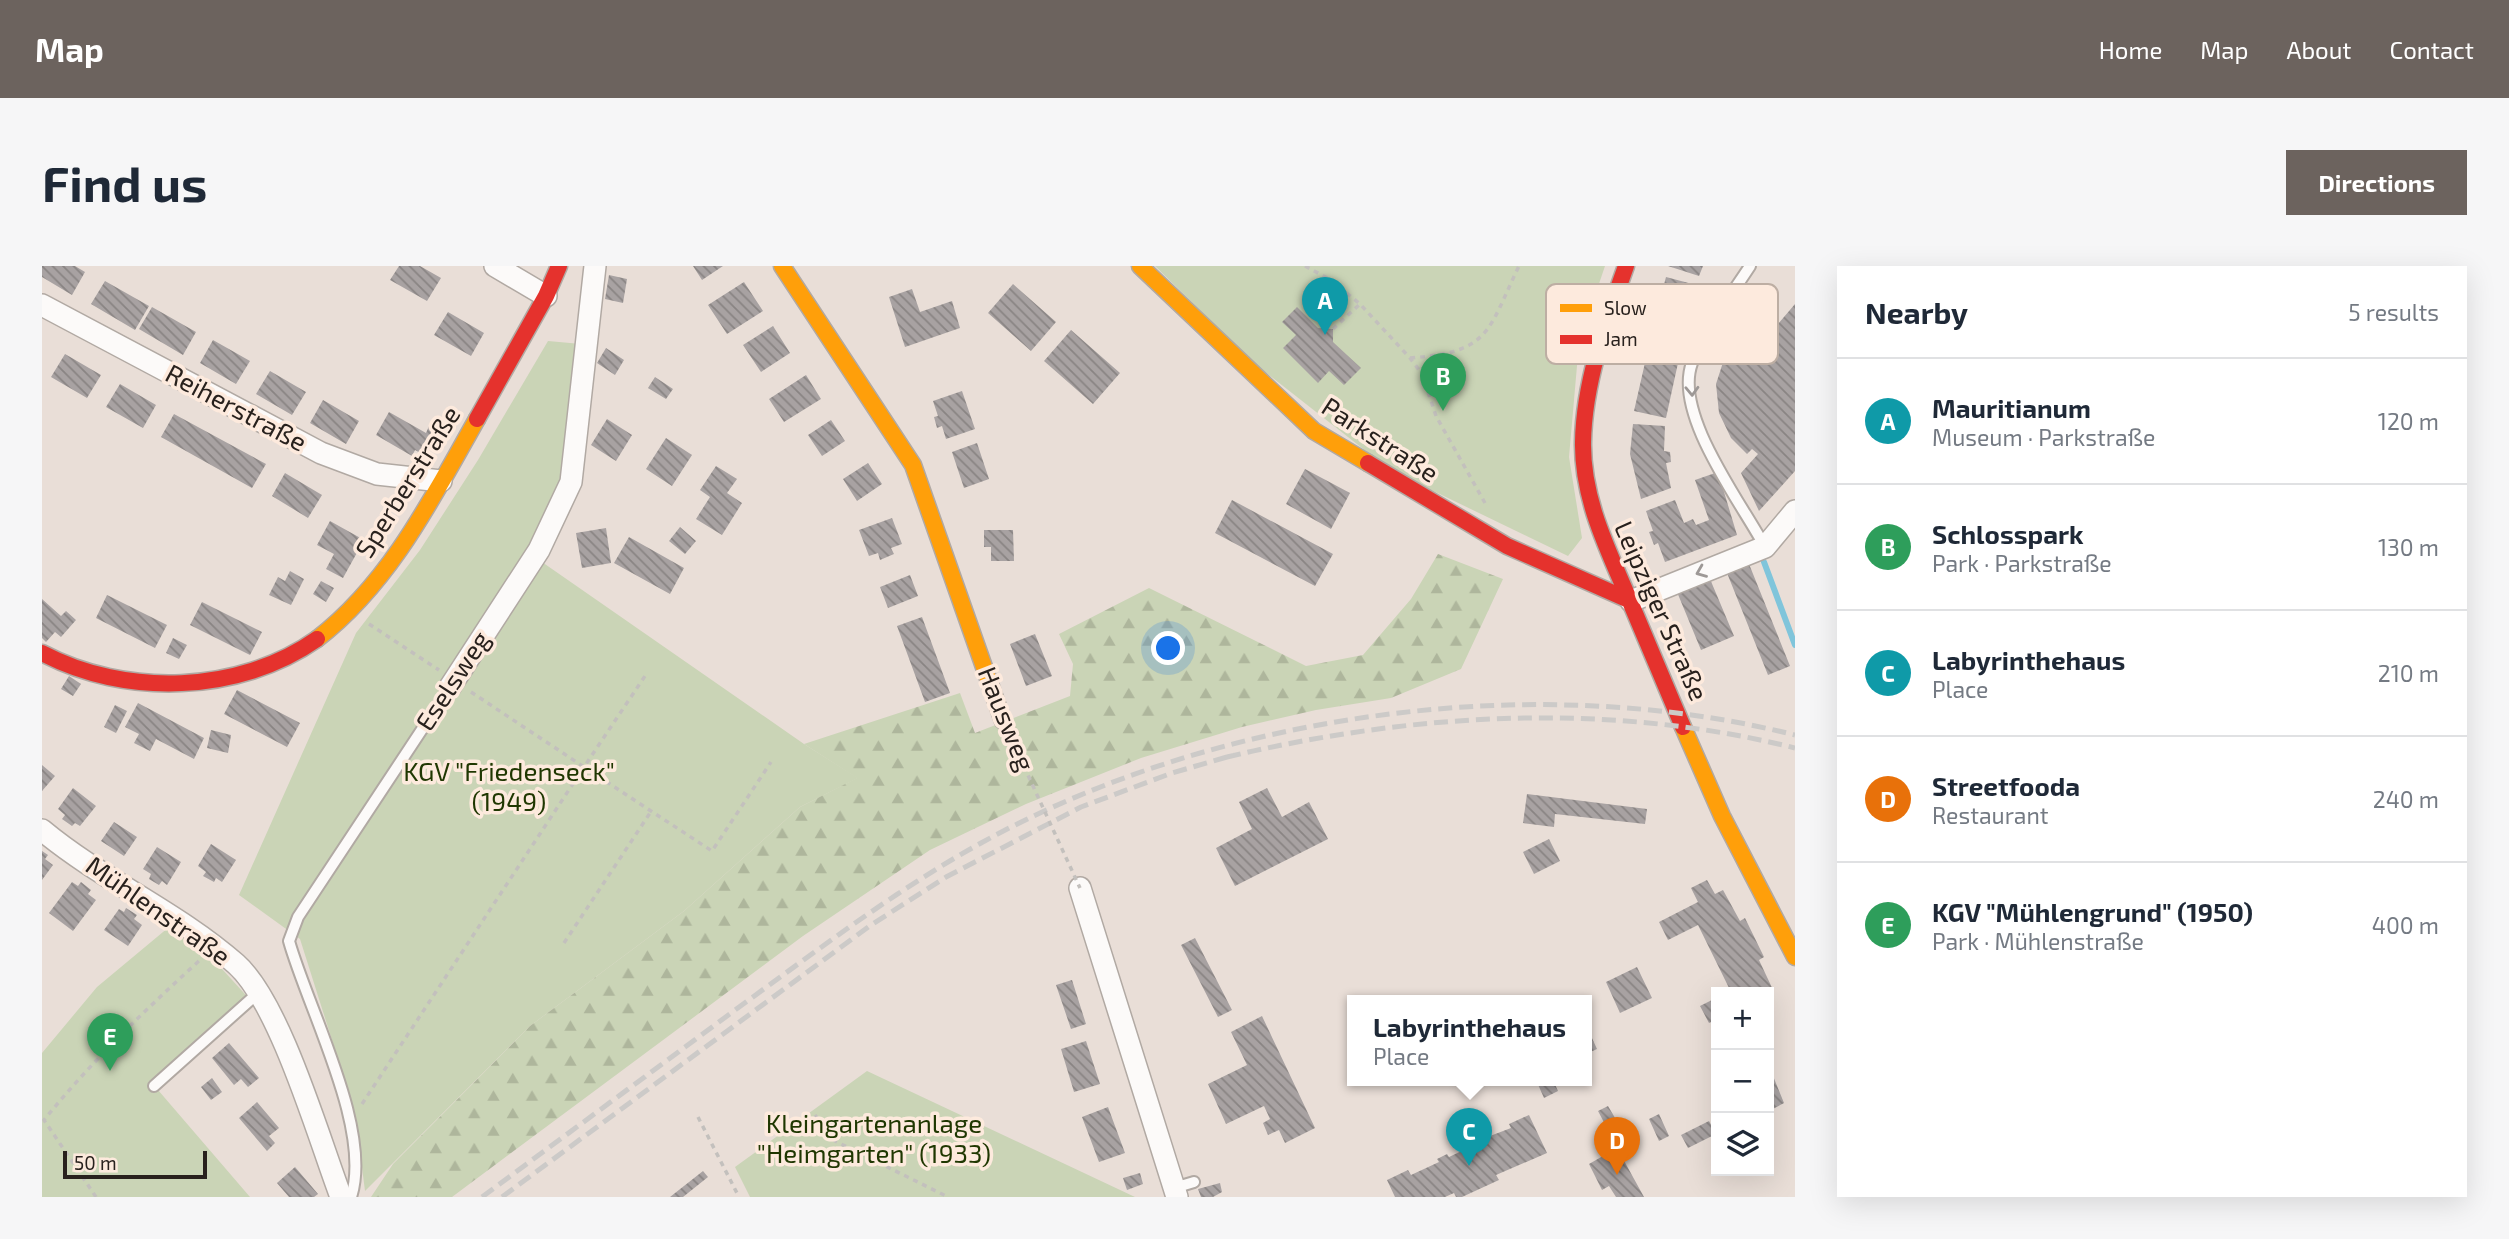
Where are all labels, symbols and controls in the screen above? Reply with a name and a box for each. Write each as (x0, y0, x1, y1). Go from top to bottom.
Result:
text: Map (35, 29, 104, 69)
text: Home (2099, 35, 2162, 64)
text: Map (2200, 35, 2248, 64)
text: About (2286, 35, 2352, 64)
text: Contact (2390, 35, 2474, 64)
button: Directions (2286, 150, 2467, 215)
text: Find us (42, 153, 207, 212)
pin: A (1302, 277, 1348, 335)
legend (1546, 284, 1778, 364)
text: Nearby (1865, 294, 1968, 330)
text: Slow (1604, 296, 1647, 319)
text: 5 results (2348, 298, 2439, 326)
text: Jam (1604, 327, 1638, 350)
pin: B (1420, 353, 1466, 411)
street label: Reiherstraße (161, 357, 312, 457)
one-way arrow (1684, 386, 1699, 397)
street label: Parkstraße (1317, 390, 1445, 488)
text: Mauritianum (1932, 392, 2091, 423)
street label: Sperberstraße (348, 400, 466, 563)
text: A (1880, 407, 1896, 435)
text: 120 m (2378, 407, 2439, 435)
text: Museum · Parkstraße (1932, 423, 2155, 451)
street label: Leipziger Straße (1609, 516, 1716, 705)
text: Schlosspark (1932, 518, 2084, 549)
text: B (1881, 533, 1895, 561)
text: 130 m (2378, 533, 2439, 561)
text: Park · Parkstraße (1932, 549, 2112, 577)
one-way arrow (1696, 564, 1708, 578)
street label: Eselsweg (408, 625, 495, 736)
your location (1151, 631, 1185, 665)
text: Labyrinthehaus (1932, 644, 2125, 675)
text: C (1881, 659, 1895, 687)
text: 210 m (2378, 659, 2439, 687)
street label: Hausweg (973, 662, 1042, 775)
text: Place (1932, 675, 1988, 703)
park label: KGV "Friedenseck" (1949) (403, 755, 615, 816)
text: Streetfooda (1932, 770, 2080, 801)
text: D (1880, 785, 1896, 813)
text: 240 m (2373, 785, 2439, 813)
text: Restaurant (1932, 801, 2049, 829)
street label: Mühlenstraße (81, 849, 237, 971)
text: KGV "Mühlengrund" (1950) (1932, 896, 2253, 927)
text: E (1881, 911, 1895, 939)
text: 400 m (2372, 911, 2439, 939)
text: Park · Mühlenstraße (1932, 927, 2144, 955)
map controls (1711, 987, 1774, 1176)
button: + (1711, 987, 1774, 1050)
popup (1347, 995, 1592, 1086)
text: Labyrinthehaus (1373, 1011, 1566, 1042)
pin: E (87, 1013, 133, 1071)
text: Place (1373, 1042, 1429, 1070)
button: − (1711, 1050, 1774, 1113)
park label: Kleingartenanlage "Heimgarten" (1933) (757, 1107, 991, 1168)
pin: C (1446, 1108, 1492, 1166)
button: layers (1711, 1113, 1774, 1176)
pin: D (1594, 1117, 1640, 1175)
scale bar (63, 1148, 206, 1180)
text: 50 m (74, 1151, 117, 1174)

